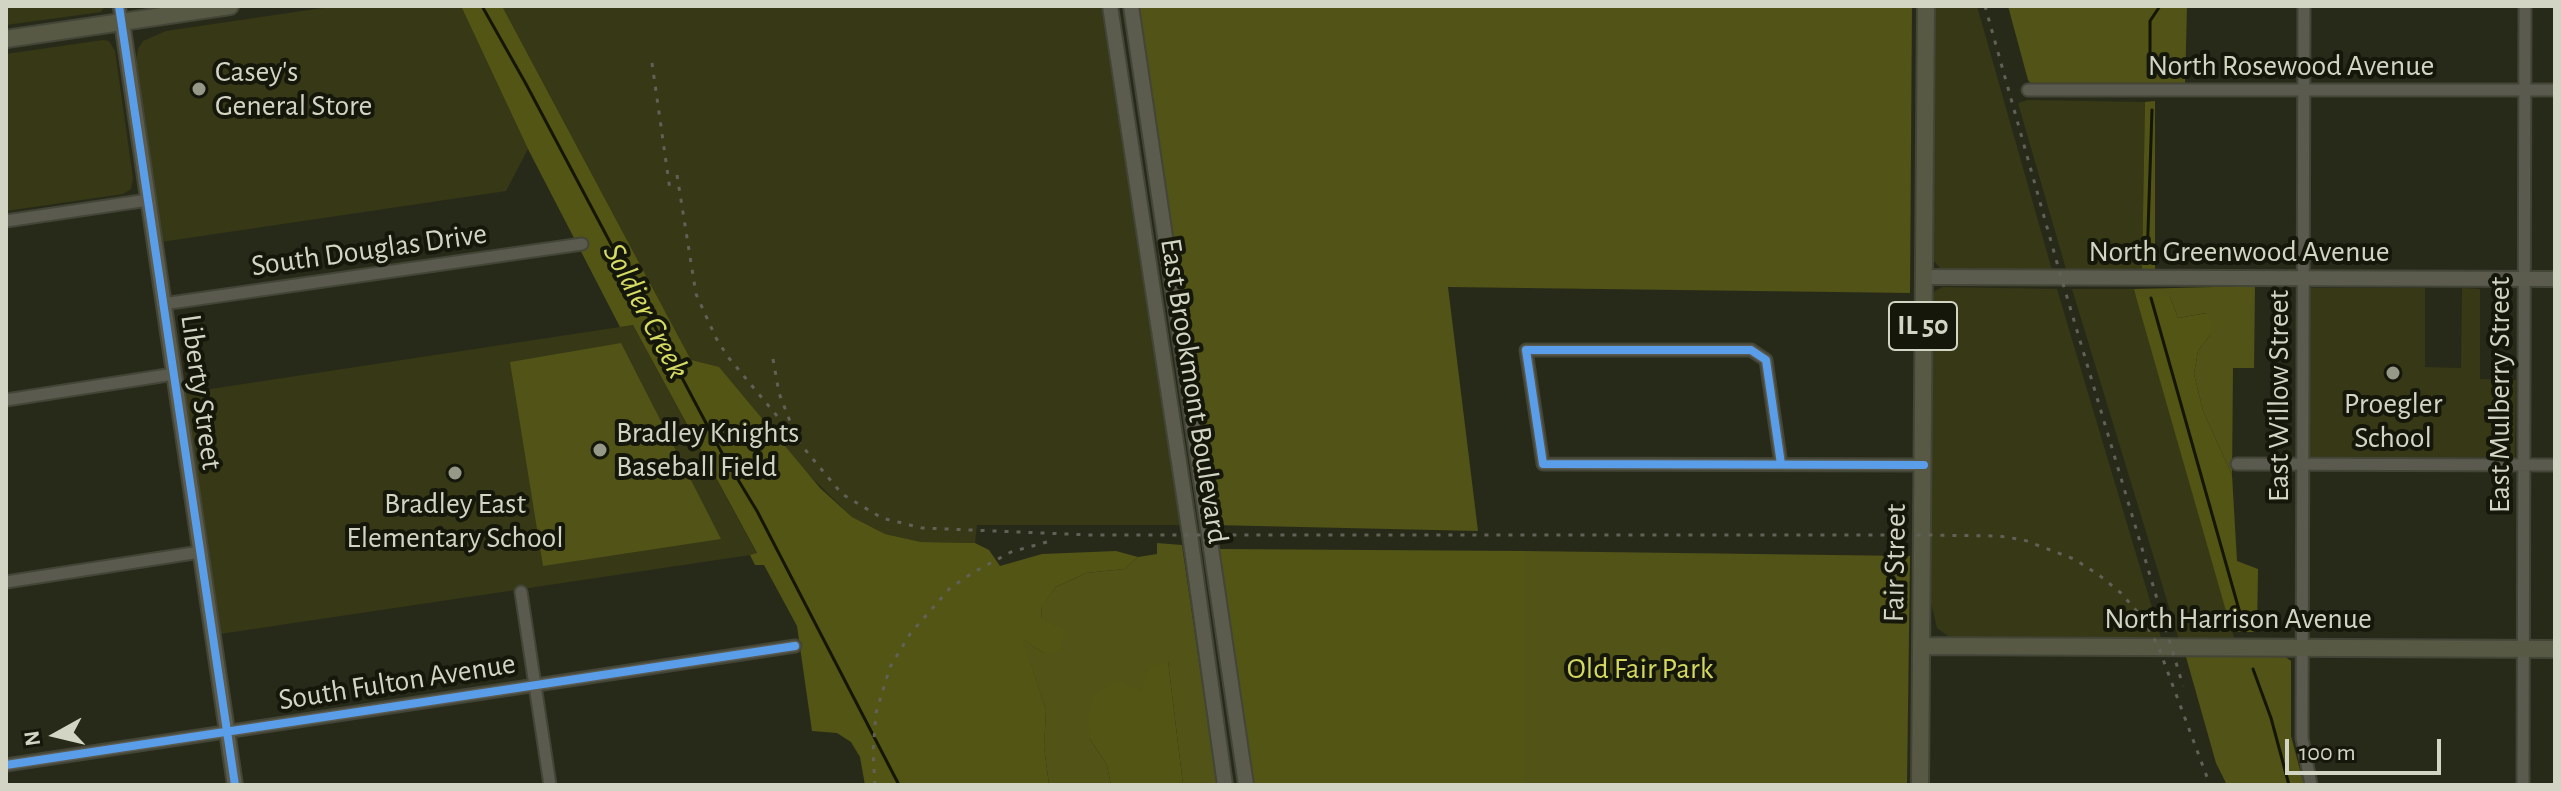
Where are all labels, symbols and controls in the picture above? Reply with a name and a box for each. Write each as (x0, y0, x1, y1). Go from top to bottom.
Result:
street label: North Rosewood Avenue (2148, 48, 2434, 84)
place label: Casey's General Store (215, 54, 372, 124)
marker: Casey's General Store (190, 80, 208, 98)
street label: South Douglas Drive (249, 216, 489, 284)
street label: North Greenwood Avenue (2089, 234, 2389, 270)
street label: East Brookmont Boulevard (1152, 236, 1236, 546)
water label: Soldier Creek (594, 237, 698, 385)
street label: East Mulberry Street (2482, 277, 2518, 513)
street label: East Willow Street (2261, 290, 2297, 502)
road number: IL 50 (1889, 302, 1957, 350)
street label: Liberty Street (172, 312, 230, 472)
marker: Proegler School (2384, 364, 2402, 382)
place label: Proegler School (2344, 386, 2442, 456)
place label: Bradley Knights Baseball Field (616, 415, 799, 486)
marker: Bradley Knights Baseball Field (591, 441, 609, 459)
marker: Bradley East Elementary School (446, 464, 464, 482)
place label: Bradley East Elementary School (346, 486, 564, 556)
street label: Fair Street (1876, 503, 1914, 623)
street label: North Harrison Avenue (2104, 601, 2372, 637)
street label: South Fulton Avenue (276, 645, 518, 719)
park label: Old Fair Park (1567, 651, 1713, 687)
north arrow (16, 695, 96, 775)
scale bar (2289, 723, 2445, 773)
text: N (20, 729, 44, 747)
text: 100 m (2299, 741, 2356, 765)

